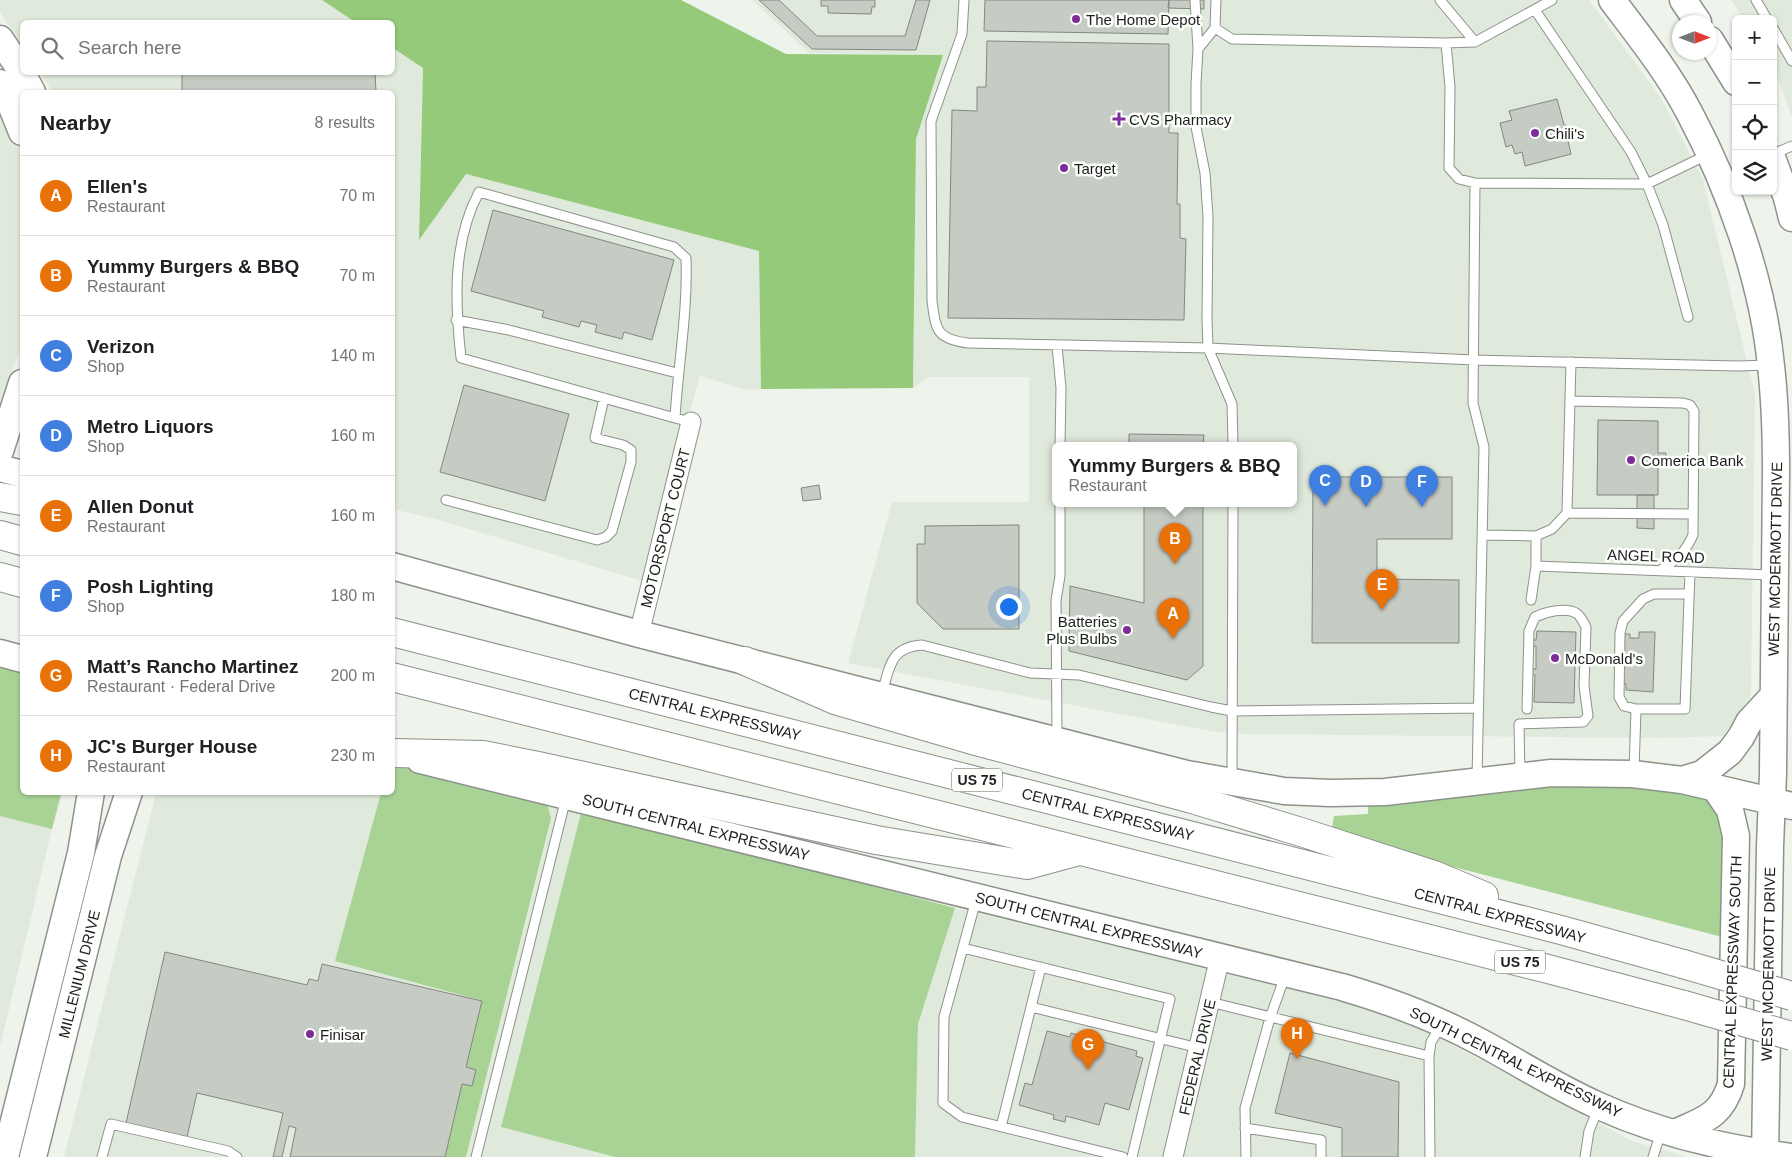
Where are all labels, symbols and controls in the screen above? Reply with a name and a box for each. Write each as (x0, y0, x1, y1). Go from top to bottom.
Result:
place label: The Home Depot (1086, 11, 1201, 28)
marker: The Home Depot (1070, 13, 1082, 25)
north arrow (1672, 15, 1717, 60)
map controls (1732, 15, 1777, 195)
button: + (1732, 15, 1777, 60)
search box (20, 20, 395, 75)
icon: search (38, 34, 66, 62)
text: Search here (78, 37, 182, 58)
button: − (1732, 60, 1777, 105)
button: locate (1732, 105, 1777, 150)
text: Nearby (40, 111, 111, 134)
place label: CVS Pharmacy (1129, 111, 1232, 128)
marker: CVS Pharmacy (1113, 113, 1125, 125)
text: 8 results (315, 114, 375, 131)
place label: Chili's (1545, 125, 1585, 142)
marker: Chili's (1529, 127, 1541, 139)
button: layers (1732, 150, 1777, 195)
place label: Target (1074, 160, 1117, 177)
marker: Target (1058, 162, 1070, 174)
text: Ellen's (87, 176, 148, 197)
text: A (50, 187, 62, 204)
text: 70 m (339, 187, 375, 204)
text: Restaurant (87, 198, 165, 215)
text: Yummy Burgers & BBQ (87, 256, 299, 277)
text: B (50, 267, 62, 284)
text: 70 m (339, 267, 375, 284)
text: Restaurant (87, 278, 165, 295)
text: Verizon (87, 336, 155, 357)
text: C (50, 347, 62, 364)
text: 140 m (331, 347, 375, 364)
text: Shop (87, 358, 124, 375)
text: Metro Liquors (87, 416, 214, 437)
text: D (50, 427, 62, 444)
text: 160 m (331, 427, 375, 444)
text: Shop (87, 438, 124, 455)
popup (1052, 442, 1297, 507)
street label: MOTORSPORT COURT (637, 446, 693, 610)
place label: Comerica Bank (1641, 452, 1744, 469)
marker: Comerica Bank (1625, 454, 1637, 466)
text: Yummy Burgers & BBQ (1068, 455, 1281, 476)
street label: WEST MCDERMOTT DRIVE (1765, 462, 1785, 656)
pin: C (1309, 465, 1341, 506)
pin: D (1350, 466, 1382, 507)
pin: F (1406, 466, 1438, 507)
text: Restaurant (1068, 477, 1147, 494)
text: Allen Donut (87, 496, 194, 517)
text: E (51, 507, 61, 524)
text: 160 m (331, 507, 375, 524)
text: Restaurant (87, 518, 165, 535)
pin: B (1159, 523, 1191, 564)
street label: ANGEL ROAD (1607, 546, 1705, 566)
pin: E (1366, 569, 1398, 610)
text: Posh Lighting (87, 576, 214, 597)
text: F (51, 587, 61, 604)
text: 180 m (331, 587, 375, 604)
your location (996, 594, 1022, 620)
text: Shop (87, 598, 124, 615)
pin: A (1157, 598, 1189, 639)
place label: Batteries Plus Bulbs (1046, 613, 1117, 647)
marker: Batteries Plus Bulbs (1121, 624, 1133, 636)
place label: McDonald's (1565, 650, 1643, 667)
marker: McDonald's (1549, 652, 1561, 664)
text: Matt’s Rancho Martinez (87, 656, 299, 677)
text: G (50, 667, 62, 684)
text: 200 m (331, 667, 375, 684)
text: Restaurant · Federal Drive (87, 678, 276, 695)
street label: CENTRAL EXPRESSWAY (627, 684, 803, 744)
text: JC's Burger House (87, 736, 257, 757)
text: H (50, 747, 62, 764)
text: 230 m (331, 747, 375, 764)
text: Restaurant (87, 758, 165, 775)
road number: US 75 (952, 768, 1002, 792)
street label: CENTRAL EXPRESSWAY (1020, 784, 1196, 844)
street label: SOUTH CENTRAL EXPRESSWAY (581, 790, 811, 864)
street label: CENTRAL EXPRESSWAY SOUTH (1719, 855, 1745, 1089)
street label: WEST MCDERMOTT DRIVE (1758, 867, 1778, 1061)
street label: CENTRAL EXPRESSWAY (1412, 884, 1588, 946)
street label: SOUTH CENTRAL EXPRESSWAY (974, 888, 1204, 962)
street label: MILLENIUM DRIVE (55, 908, 103, 1040)
road number: US 75 (1495, 950, 1545, 974)
street label: FEDERAL DRIVE (1175, 997, 1219, 1117)
street label: SOUTH CENTRAL EXPRESSWAY (1407, 1003, 1625, 1121)
pin: H (1281, 1018, 1313, 1059)
place label: Finisar (320, 1026, 365, 1043)
marker: Finisar (304, 1028, 316, 1040)
pin: G (1072, 1029, 1104, 1070)

